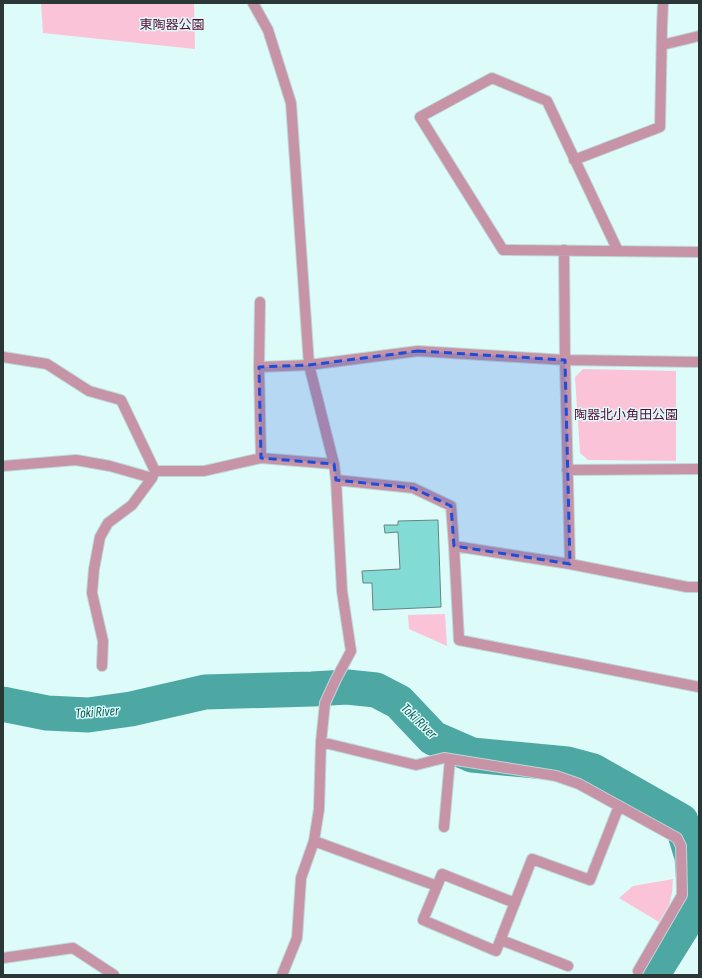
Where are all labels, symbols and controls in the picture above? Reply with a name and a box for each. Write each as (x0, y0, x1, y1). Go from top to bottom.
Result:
park label: 東陶器公園 (139, 17, 205, 33)
park label: 陶器北小角田公園 (574, 407, 678, 423)
water label: Toki River (397, 700, 441, 743)
water label: Toki River (75, 702, 120, 722)

